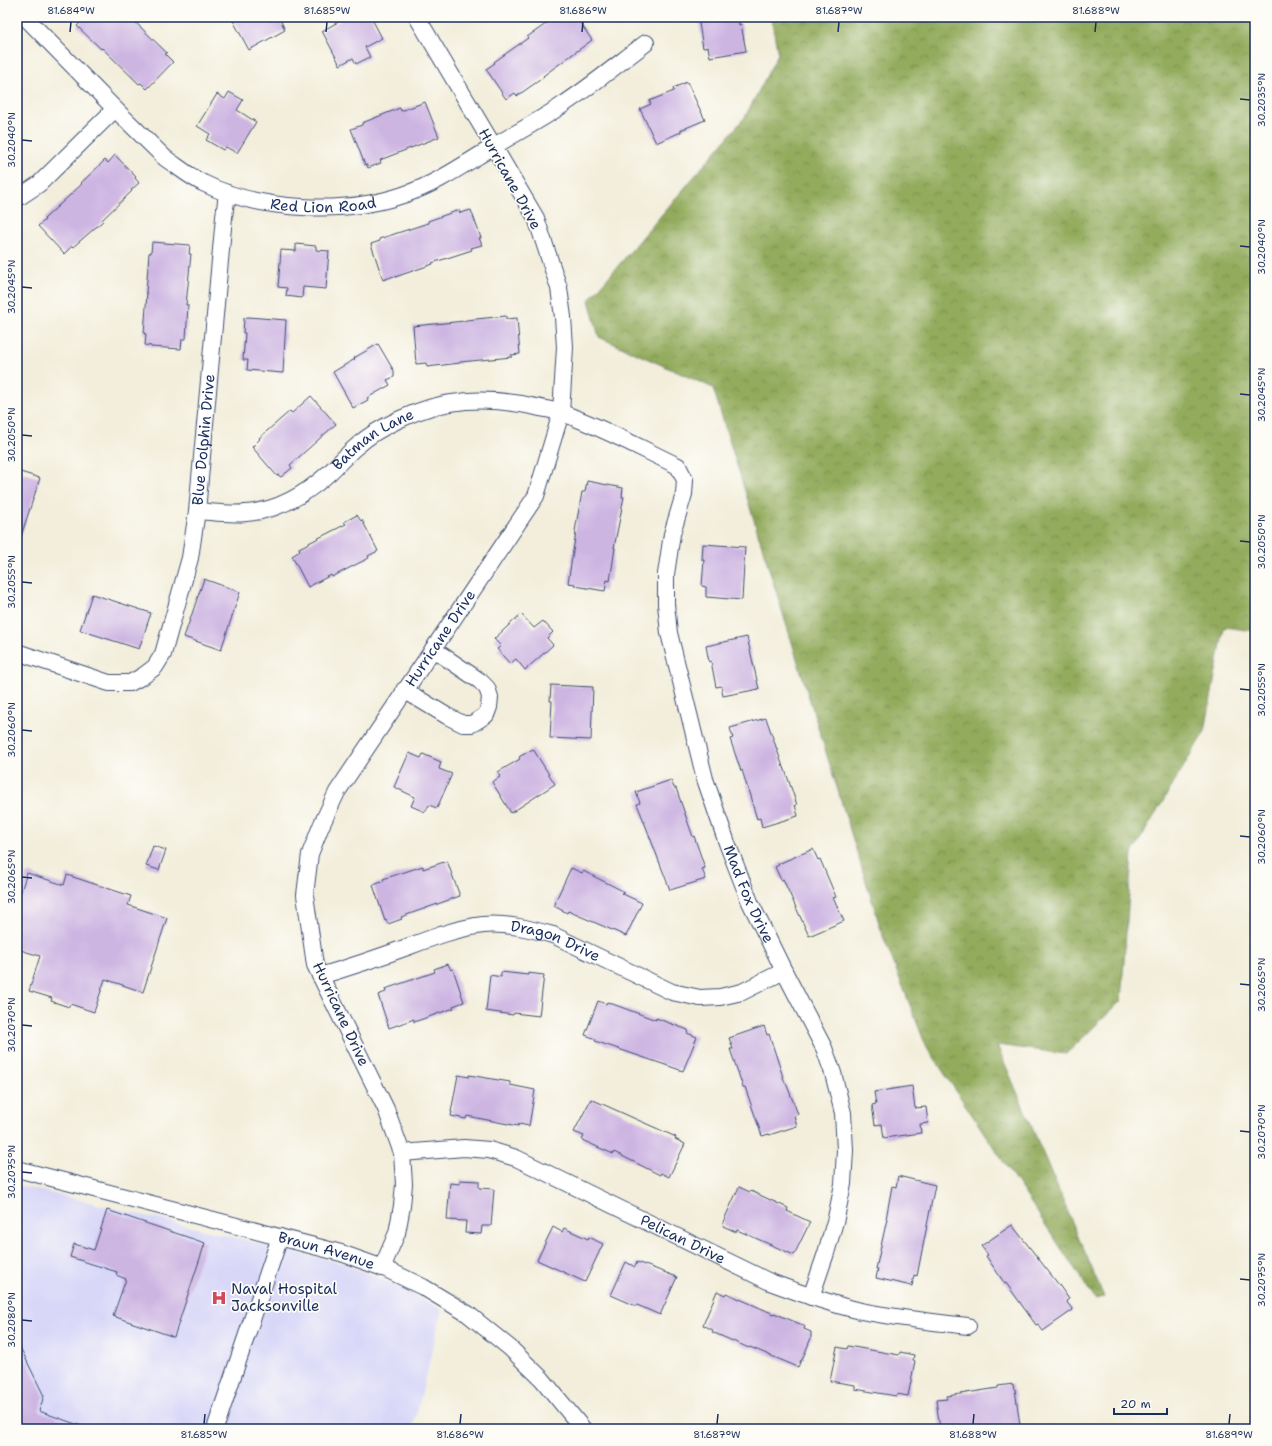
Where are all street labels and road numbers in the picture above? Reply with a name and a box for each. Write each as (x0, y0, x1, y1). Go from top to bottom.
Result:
street label: Hurricane Drive (474, 125, 546, 233)
street label: Red Lion Road (269, 192, 378, 218)
street label: Blue Dolphin Drive (188, 373, 220, 506)
street label: Batman Lane (328, 404, 417, 475)
street label: Hurricane Drive (401, 586, 480, 691)
street label: Mad Fox Drive (719, 842, 779, 946)
street label: Dragon Drive (509, 916, 603, 966)
street label: Hurricane Drive (308, 959, 374, 1069)
street label: Pelican Drive (637, 1210, 729, 1269)
street label: Braun Avenue (276, 1227, 378, 1274)

